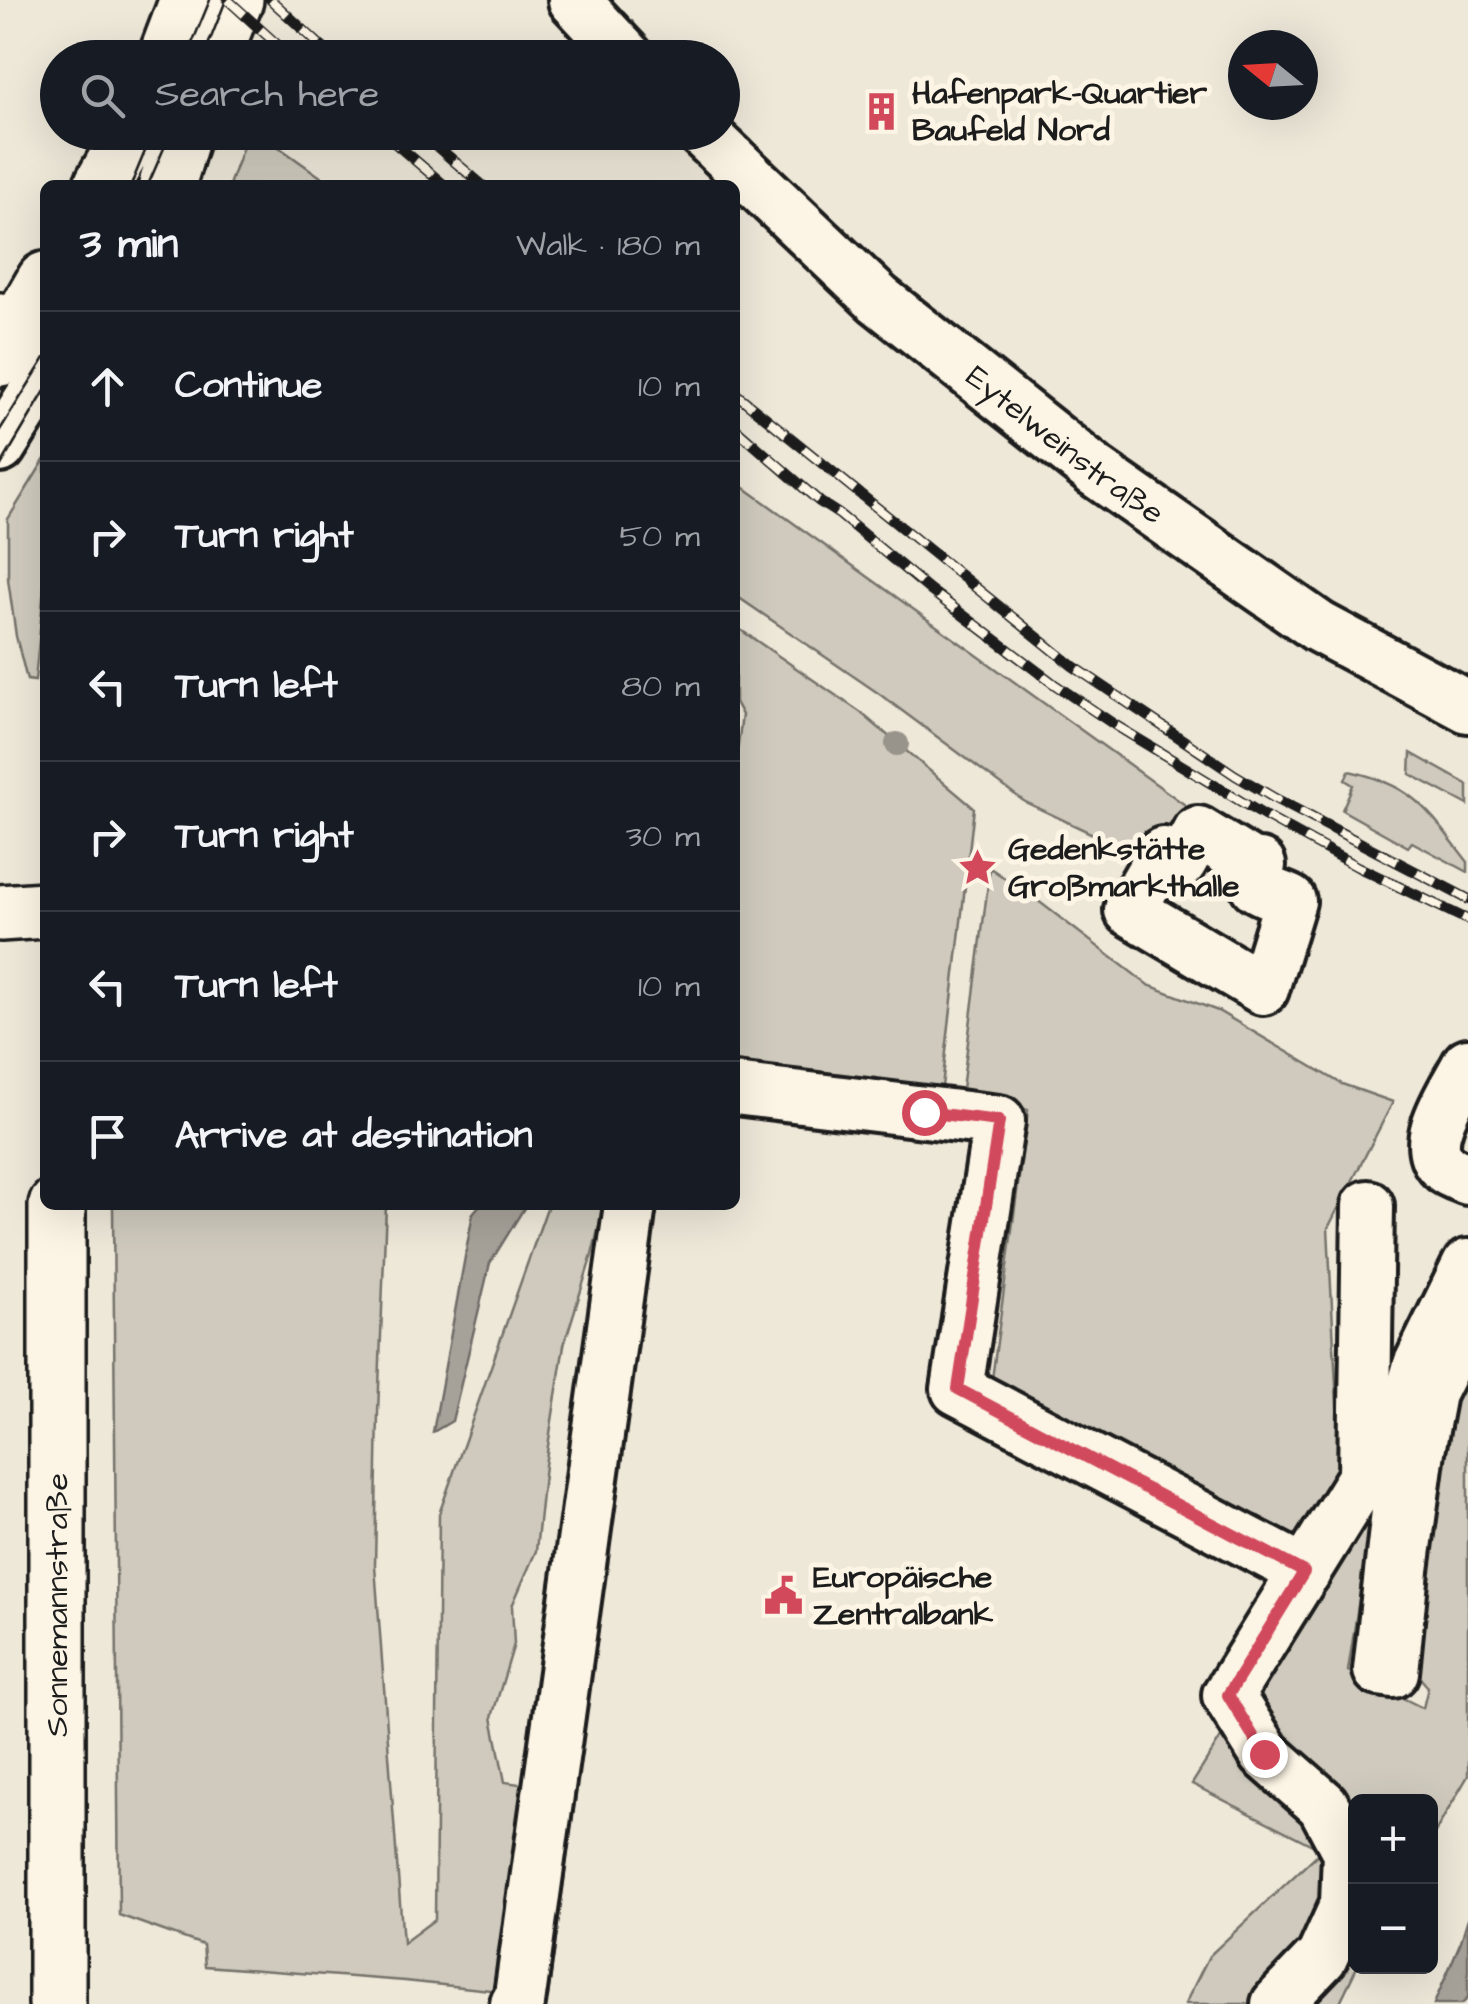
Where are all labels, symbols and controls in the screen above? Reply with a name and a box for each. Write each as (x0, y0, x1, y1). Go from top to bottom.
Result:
north arrow (1228, 30, 1318, 120)
search box (40, 40, 740, 150)
icon: search (75, 68, 130, 123)
text: Search here (155, 69, 379, 121)
place label: Hafenpark-Quartier Baufeld Nord (912, 71, 1207, 153)
building icon: Hafenpark-Quartier Baufeld Nord (861, 90, 903, 132)
text: 3 min (80, 216, 178, 274)
text: Walk · 180 m (516, 223, 700, 268)
street label: Eytelweinstraße (956, 355, 1173, 535)
icon: ahead (80, 359, 135, 414)
text: Continue (175, 360, 322, 412)
text: 10 m (638, 364, 700, 409)
icon: right (80, 509, 135, 564)
text: Turn right (175, 510, 354, 562)
text: 50 m (619, 514, 700, 559)
icon: left (80, 659, 135, 714)
text: Turn left (175, 660, 338, 712)
text: 80 m (621, 664, 700, 709)
icon: right (80, 809, 135, 864)
text: Turn right (175, 810, 354, 862)
text: 30 m (626, 814, 700, 859)
place label: Gedenkstätte Großmarkthalle (1008, 827, 1240, 909)
place icon: Gedenkstätte Großmarkthalle (957, 846, 999, 888)
icon: left (80, 959, 135, 1014)
text: Turn left (175, 960, 338, 1012)
text: 10 m (638, 964, 700, 1009)
route start (902, 1090, 948, 1136)
icon: arrive (80, 1109, 135, 1164)
text: Arrive at destination (175, 1110, 532, 1162)
street label: Sonnemannstraße (35, 1473, 80, 1737)
place label: Europäische Zentralbank (813, 1555, 994, 1637)
public building icon: Europäische Zentralbank (762, 1574, 804, 1616)
route end (1242, 1732, 1288, 1778)
map controls (1348, 1794, 1438, 1974)
button: + (1348, 1794, 1438, 1884)
button: − (1348, 1884, 1438, 1974)

